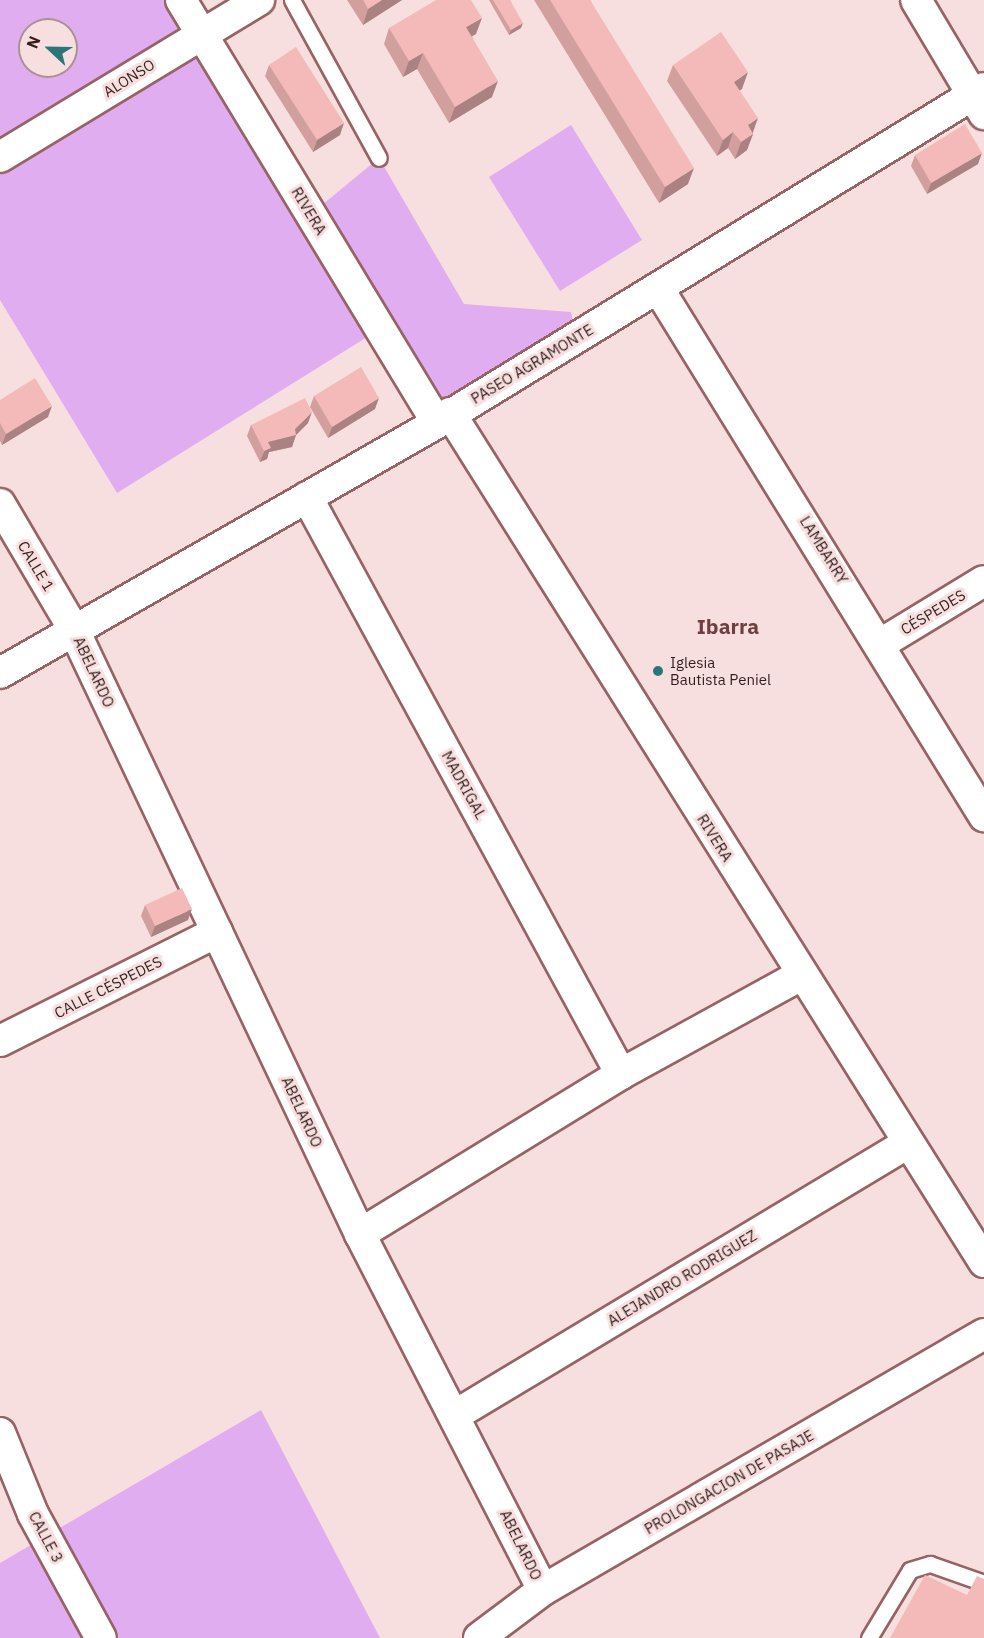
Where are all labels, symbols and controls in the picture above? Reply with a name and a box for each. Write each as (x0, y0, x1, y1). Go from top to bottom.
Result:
north arrow (18, 18, 78, 78)
text: N (22, 33, 45, 51)
street label: ALONSO (100, 55, 158, 101)
street label: RIVERA (288, 184, 330, 238)
street label: PASEO AGRAMONTE (468, 320, 596, 408)
street label: LAMBARRY (796, 513, 852, 587)
street label: CALLE 1 (14, 538, 58, 594)
street label: CÉSPEDES (897, 586, 969, 638)
district label: Ibarra (697, 613, 759, 639)
street label: ABELARDO (70, 634, 118, 710)
place label: Iglesia Bautista Peniel (670, 653, 771, 688)
marker: Iglesia Bautista Peniel (651, 664, 665, 678)
street label: MADRIGAL (438, 748, 490, 822)
street label: RIVERA (693, 811, 737, 865)
street label: CALLE CÉSPEDES (51, 952, 165, 1022)
street label: ABELARDO (278, 1074, 326, 1150)
street label: ALEJANDRO RODRIGUEZ (604, 1226, 760, 1330)
street label: PROLONGACION DE PASAJE (641, 1426, 817, 1538)
street label: ABELARDO (496, 1507, 546, 1583)
street label: CALLE 3 (25, 1508, 67, 1566)

